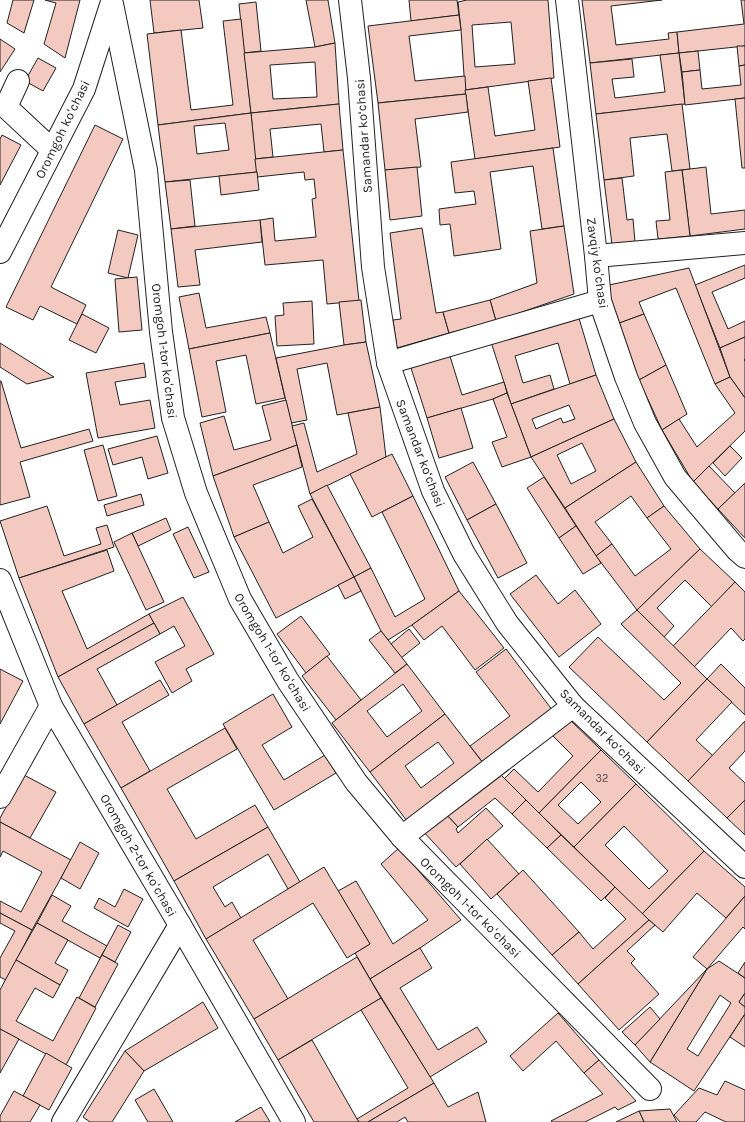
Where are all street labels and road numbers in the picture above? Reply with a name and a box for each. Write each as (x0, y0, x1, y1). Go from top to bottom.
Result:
street label: Oromgoh koʻchasi (32, 78, 93, 181)
street label: Samandar ko‘chasi (352, 78, 375, 194)
street label: Zavqiy koʻchasi (583, 217, 611, 310)
street label: Oromgoh 1-tor koʻchasi (149, 283, 180, 420)
street label: Samandar ko‘chasi (393, 397, 448, 509)
street label: Oromgoh 1-tor koʻchasi (231, 590, 314, 714)
street label: Samandar ko‘chasi (557, 686, 648, 777)
street label: Oromgoh 2-tor koʻchasi (97, 791, 180, 919)
street label: Oromgoh 1-tor koʻchasi (417, 854, 524, 961)

